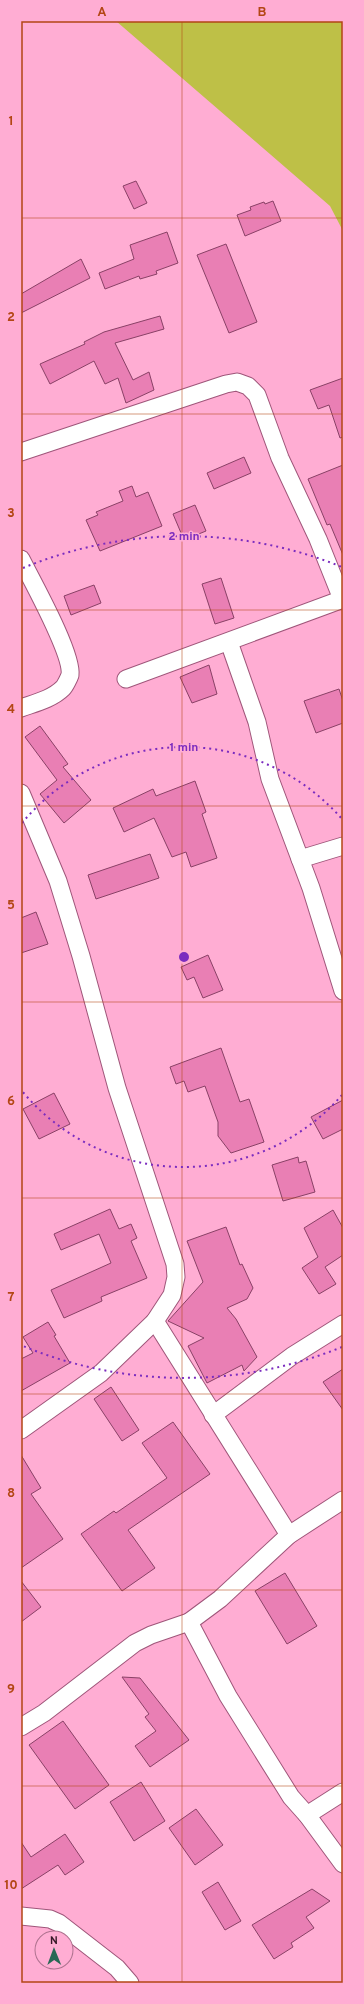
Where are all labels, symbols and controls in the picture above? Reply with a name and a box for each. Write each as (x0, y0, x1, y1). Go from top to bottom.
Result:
text: A (97, 5, 107, 21)
text: B (258, 5, 267, 21)
text: 1 (8, 114, 14, 130)
text: 2 (7, 310, 15, 326)
text: 3 (7, 506, 15, 522)
text: 2 min (168, 529, 200, 545)
text: 4 (7, 702, 15, 718)
text: 1 min (170, 740, 198, 756)
text: 5 (7, 898, 15, 914)
centre of rings (177, 950, 191, 964)
text: 6 (7, 1094, 15, 1110)
text: 7 (8, 1290, 15, 1306)
text: 8 (7, 1486, 15, 1502)
text: 9 (7, 1682, 15, 1698)
text: 10 (4, 1878, 18, 1894)
north arrow (34, 1930, 74, 1970)
text: N (50, 1934, 58, 1948)

